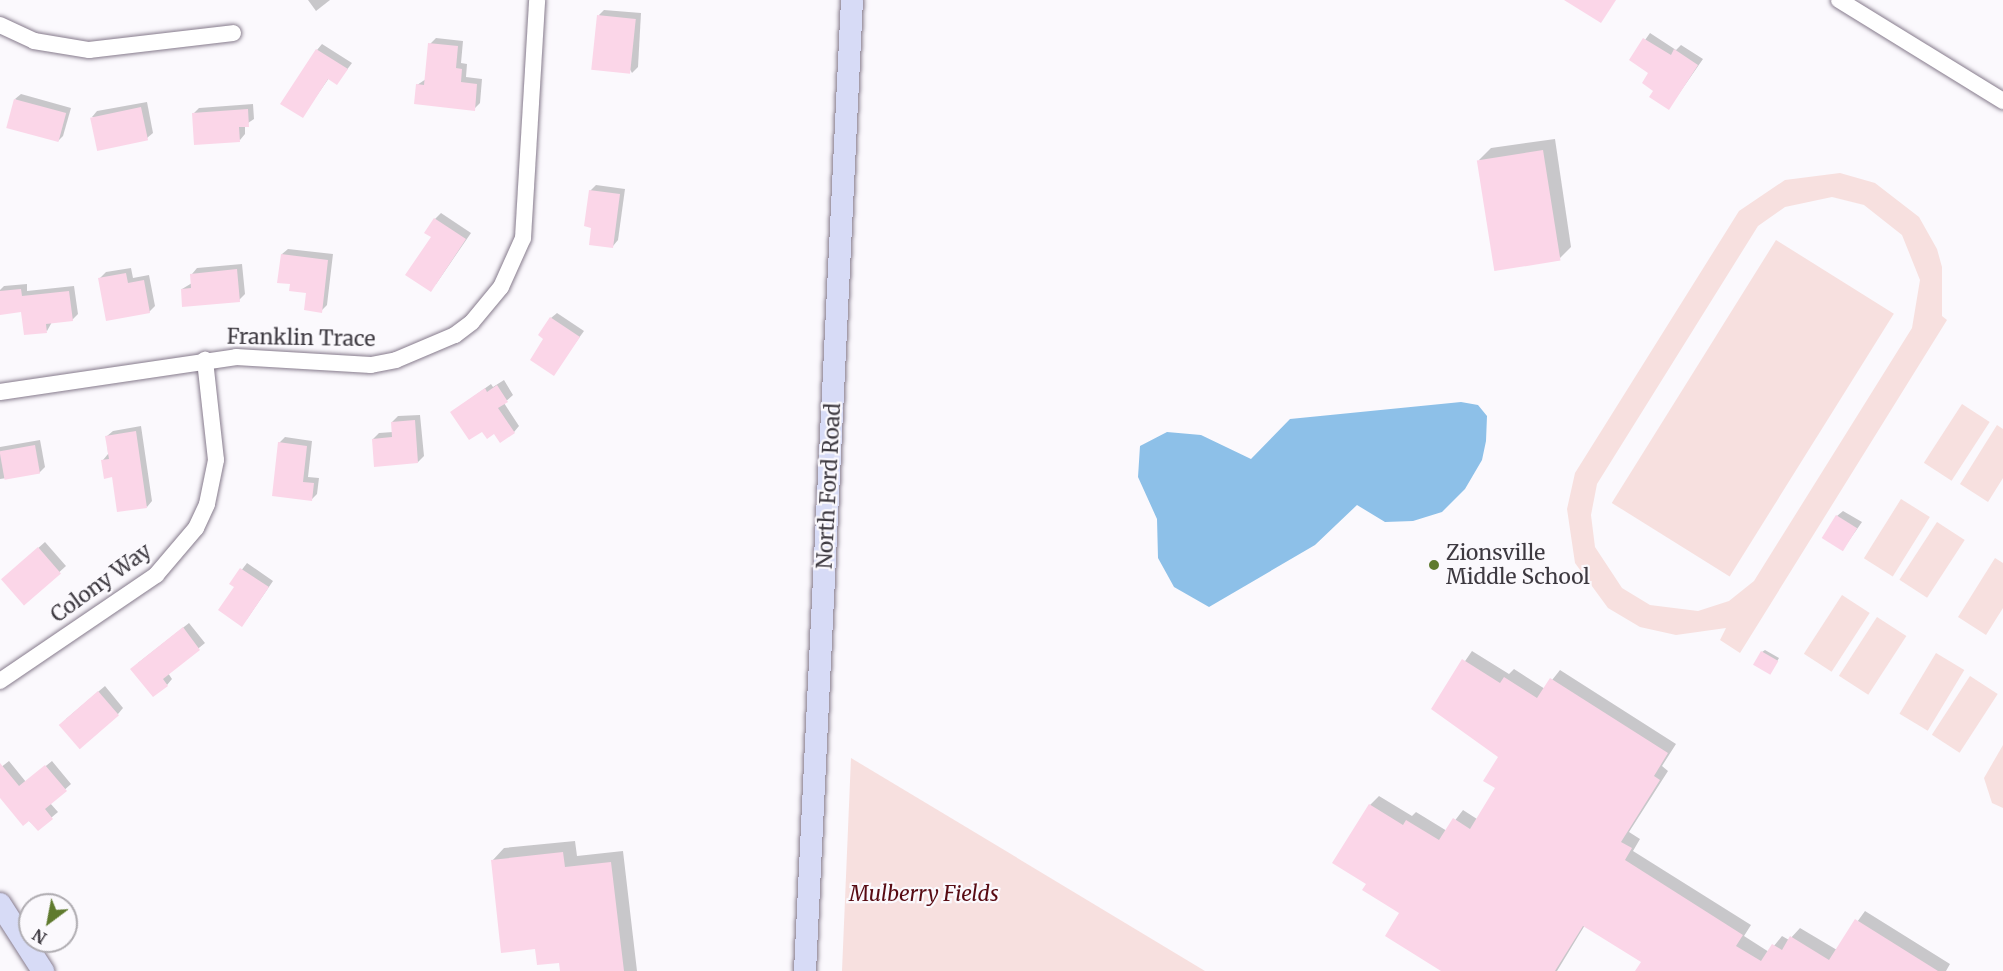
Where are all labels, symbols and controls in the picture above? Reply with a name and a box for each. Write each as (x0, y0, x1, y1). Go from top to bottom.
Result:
street label: Franklin Trace (226, 324, 376, 352)
street label: North Ford Road (812, 402, 846, 570)
street label: Colony Way (46, 538, 156, 628)
place label: Zionsville Middle School (1446, 540, 1590, 590)
marker: Zionsville Middle School (1427, 558, 1441, 572)
park label: Mulberry Fields (849, 881, 999, 907)
north arrow (18, 893, 78, 953)
text: N (29, 925, 50, 948)

